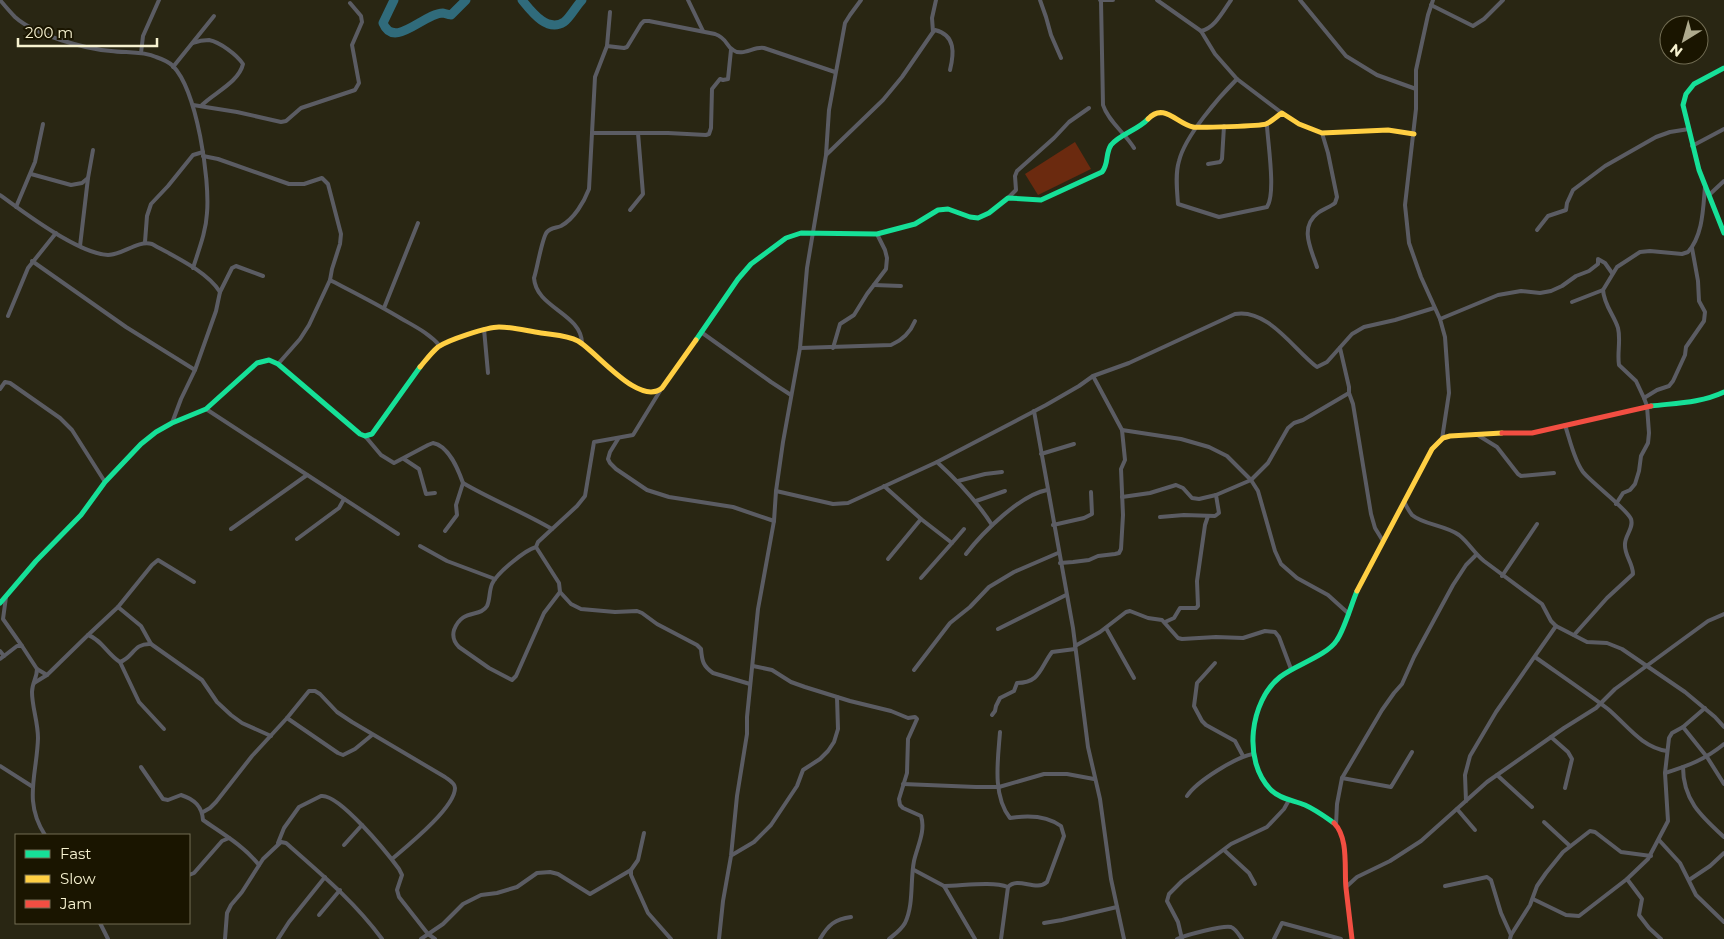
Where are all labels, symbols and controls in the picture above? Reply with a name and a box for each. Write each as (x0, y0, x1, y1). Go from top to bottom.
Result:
scale bar (18, 15, 156, 47)
north arrow (1659, 15, 1709, 65)
text: 200 m (25, 23, 73, 42)
text: N (1666, 40, 1686, 61)
legend (15, 834, 190, 924)
text: Fast (60, 844, 91, 863)
text: Slow (60, 869, 96, 888)
text: Jam (59, 894, 92, 913)

